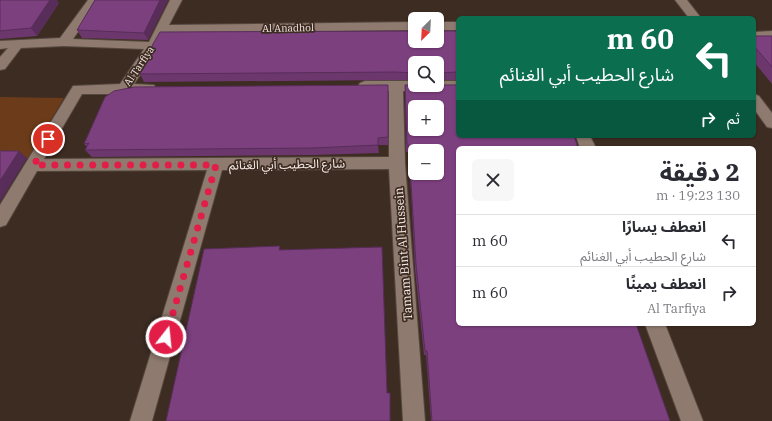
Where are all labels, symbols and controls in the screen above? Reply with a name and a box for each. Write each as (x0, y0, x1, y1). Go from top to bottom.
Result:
north arrow (408, 12, 444, 48)
map controls (408, 12, 444, 180)
text: 60 m (607, 20, 674, 57)
street label: Al Anadhol (262, 21, 314, 35)
icon: left (688, 32, 740, 84)
street label: Al Tarfiya (121, 43, 157, 88)
button: search (408, 56, 444, 92)
text: شارع الحطيب أبي الغنائم (500, 63, 674, 86)
button: + (408, 100, 444, 136)
icon: right (697, 108, 719, 130)
text: ثم (727, 109, 740, 128)
pin (31, 122, 65, 156)
icon: arrive (37, 128, 59, 150)
button: − (408, 144, 444, 180)
street label: شارع الحطيب أبي الغنائم (229, 155, 345, 175)
text: 2 دقيقة (660, 156, 740, 188)
button: close (472, 159, 514, 201)
street label: Tamam Bint Al Hussein (391, 187, 415, 321)
text: 130 m · 19:23 (656, 187, 740, 204)
text: انعطف يسارًا (622, 217, 706, 236)
icon: left (718, 230, 740, 252)
text: 60 m (472, 231, 508, 250)
text: شارع الحطيب أبي الغنائم (580, 248, 706, 265)
text: انعطف يمينًا (626, 274, 706, 293)
icon: right (718, 282, 740, 304)
text: 60 m (472, 283, 508, 302)
text: Al Tarfiya (647, 300, 706, 317)
position arrow (145, 316, 187, 358)

